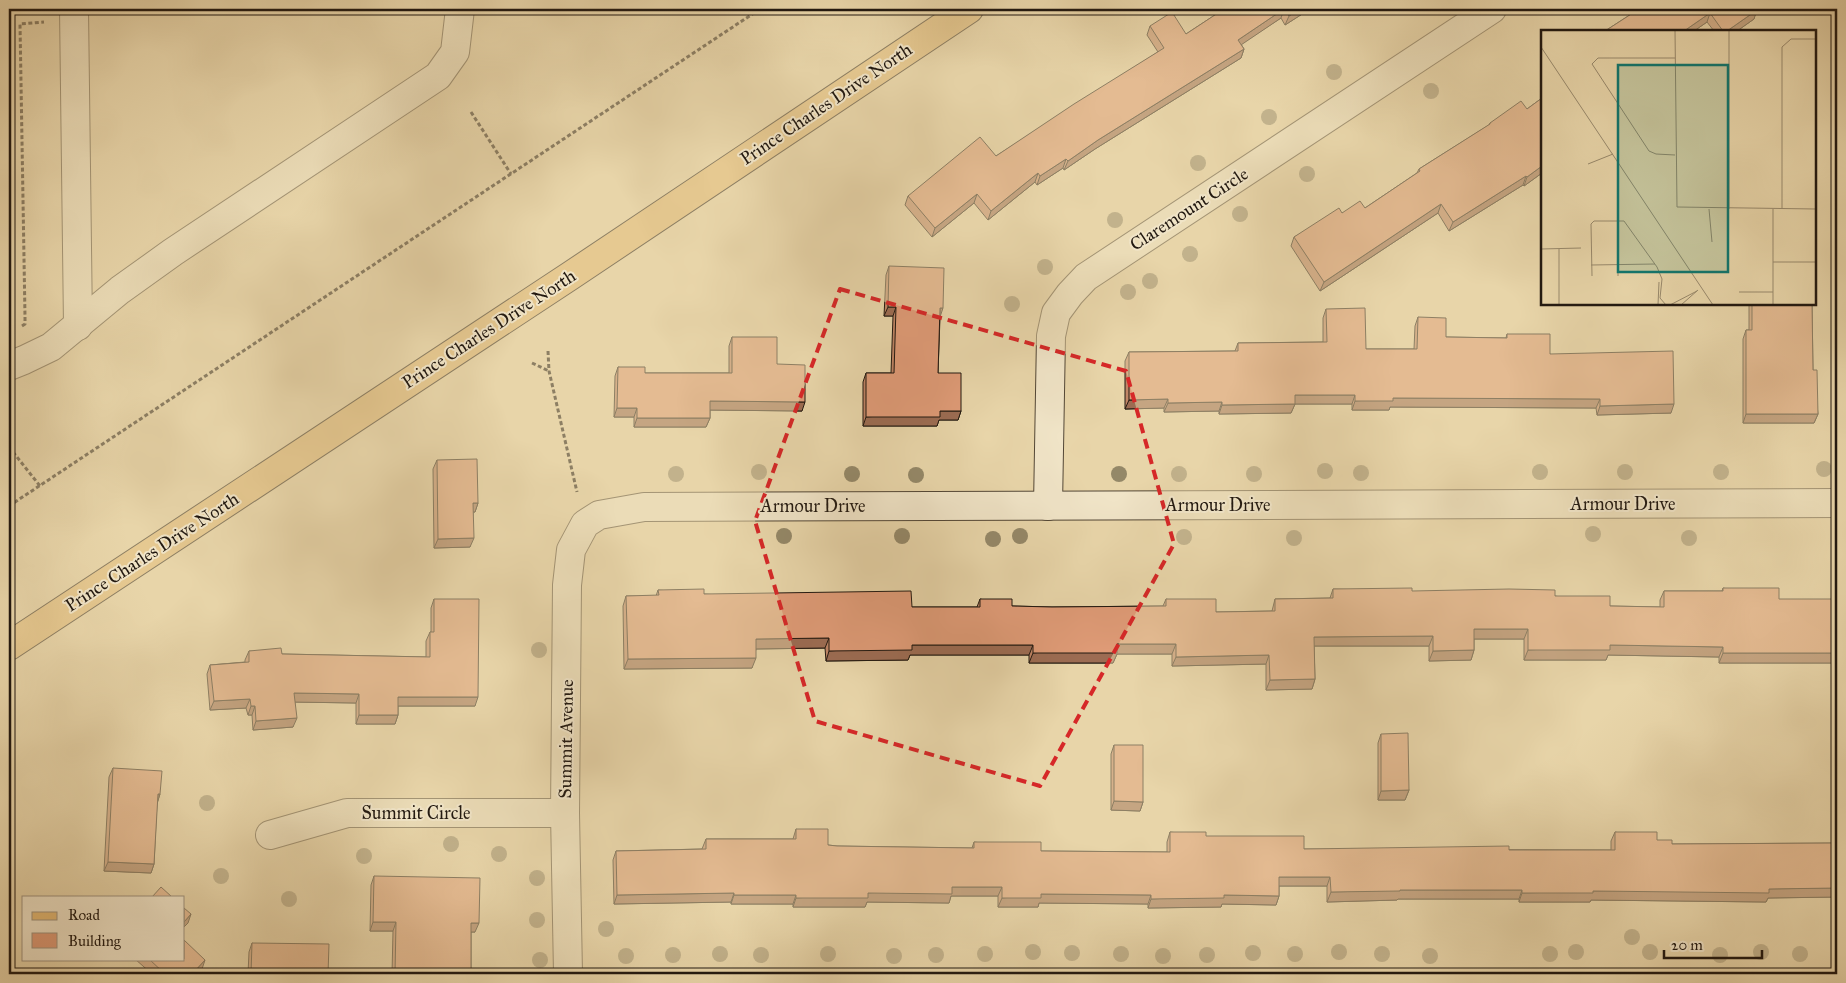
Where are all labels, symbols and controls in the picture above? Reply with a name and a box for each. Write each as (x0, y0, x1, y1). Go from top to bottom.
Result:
inset map (1541, 30, 1816, 305)
street label: Prince Charles Drive North (736, 38, 916, 170)
street label: Claremount Circle (1126, 163, 1252, 255)
street label: Prince Charles Drive North (398, 265, 580, 393)
street label: Prince Charles Drive North (61, 488, 243, 616)
street label: Armour Drive (1570, 493, 1675, 515)
street label: Armour Drive (1165, 494, 1270, 516)
street label: Armour Drive (760, 495, 865, 517)
street label: Summit Avenue (554, 679, 578, 799)
street label: Summit Circle (361, 802, 471, 824)
legend (22, 896, 185, 960)
text: Road (68, 906, 100, 924)
scale bar (1664, 928, 1761, 960)
text: Building (68, 932, 122, 950)
text: 20 m (1671, 936, 1703, 954)

